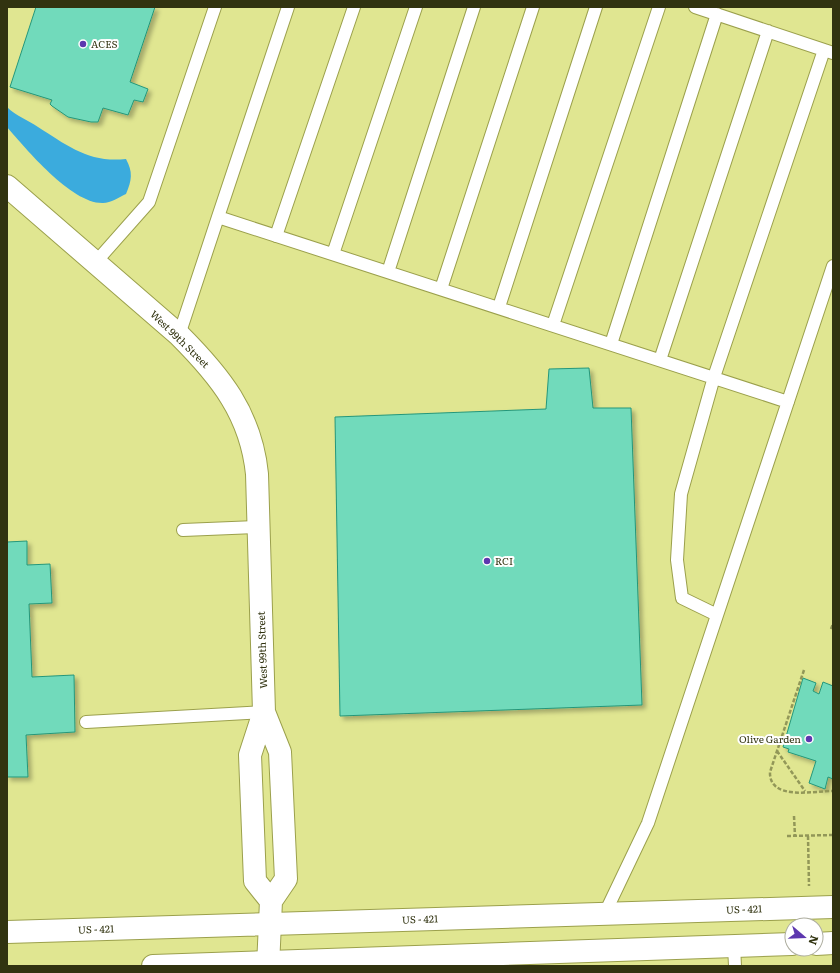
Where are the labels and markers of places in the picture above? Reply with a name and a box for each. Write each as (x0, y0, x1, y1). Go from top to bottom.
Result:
place label: ACES (91, 36, 118, 51)
marker: ACES (78, 39, 88, 49)
place label: RCI (495, 553, 513, 568)
marker: RCI (482, 556, 492, 566)
place label: Olive Garden (739, 731, 801, 746)
marker: Olive Garden (804, 734, 814, 744)

